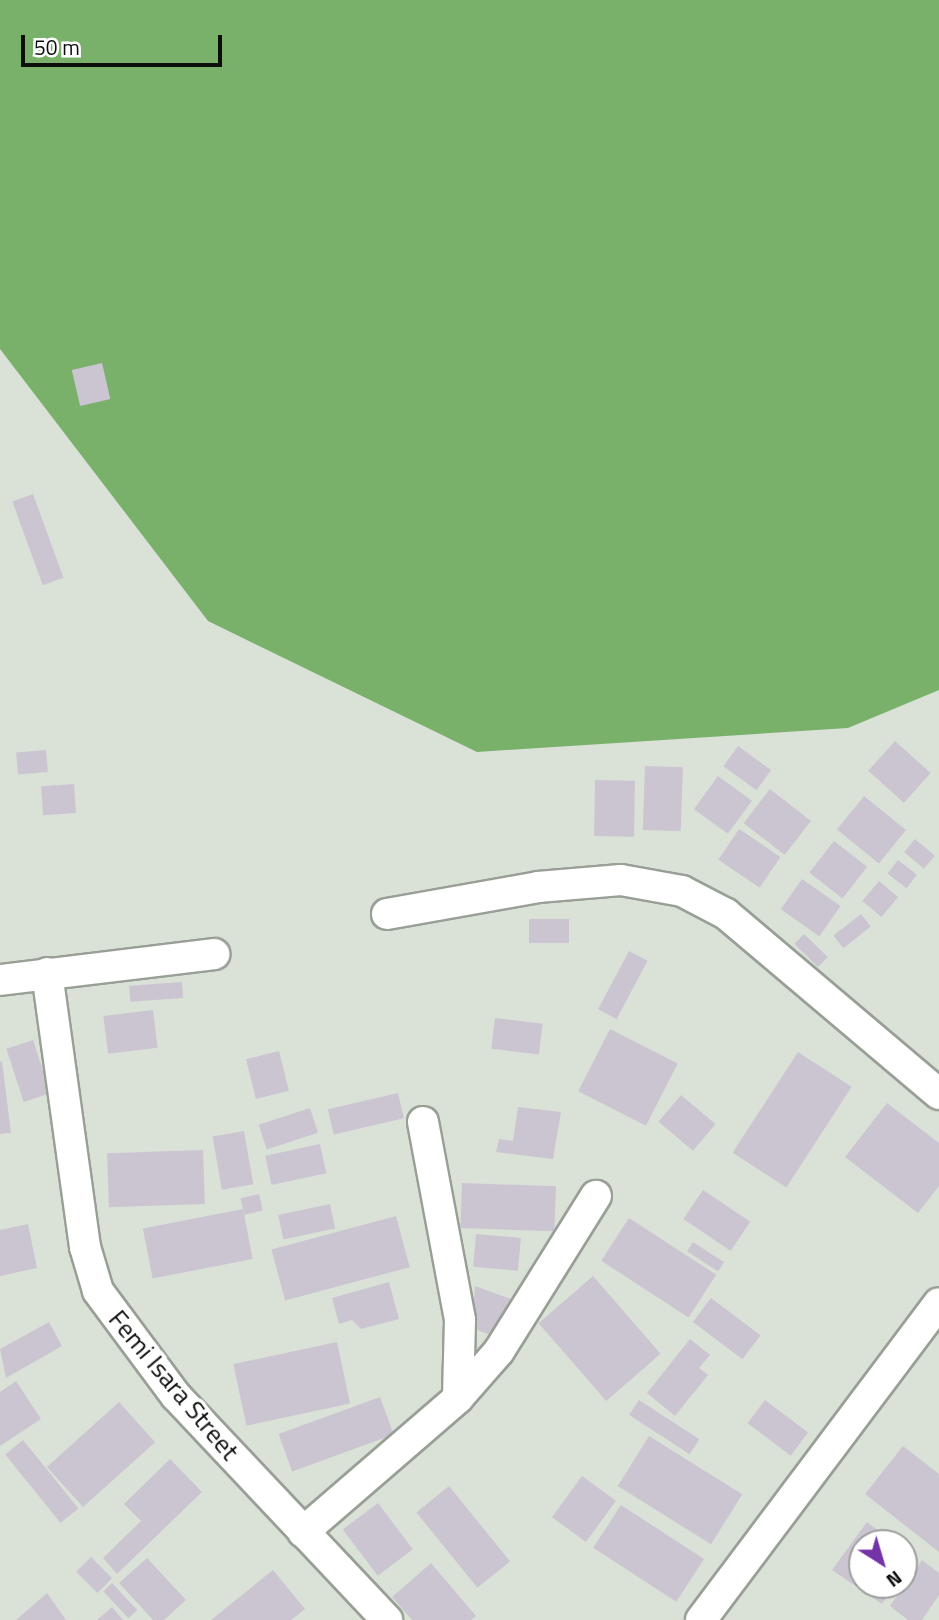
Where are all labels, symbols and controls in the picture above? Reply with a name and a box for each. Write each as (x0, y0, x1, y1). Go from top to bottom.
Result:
scale bar (24, 21, 226, 65)
text: 50 m (34, 31, 80, 63)
street label: Femi Isara Street (102, 1304, 246, 1466)
north arrow (848, 1529, 918, 1599)
text: N (881, 1564, 909, 1595)

